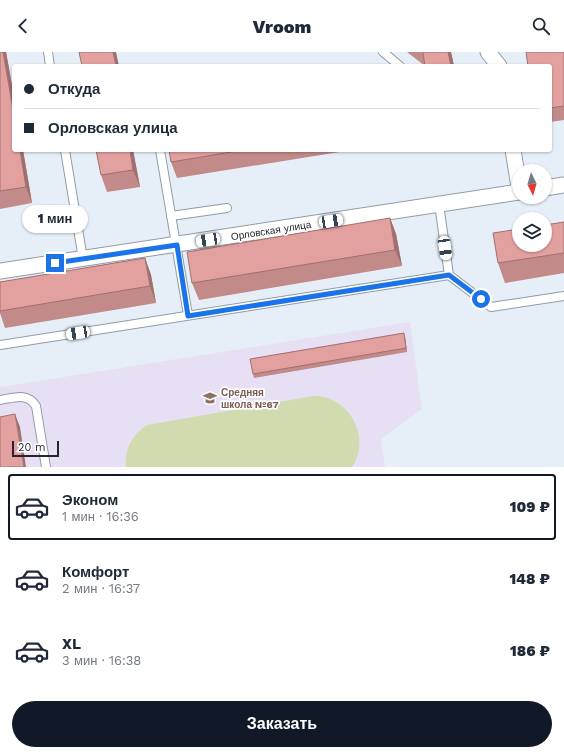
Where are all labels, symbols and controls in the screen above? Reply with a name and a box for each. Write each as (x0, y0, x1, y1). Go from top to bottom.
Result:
icon: back (12, 15, 34, 37)
icon: search (530, 15, 552, 37)
text: Vroom (253, 16, 311, 37)
text: Откуда (48, 80, 100, 98)
text: Орловская улица (48, 119, 178, 137)
north arrow (512, 164, 552, 204)
map controls (512, 164, 552, 252)
callout: 1 мин (22, 205, 88, 233)
text: 1 мин (38, 211, 72, 226)
button: layers (512, 212, 552, 252)
car (318, 213, 344, 229)
street label: Орловская улица (230, 219, 312, 242)
car (195, 232, 221, 248)
car (437, 235, 453, 261)
route end (46, 254, 64, 272)
route start (472, 290, 490, 308)
car (65, 325, 91, 341)
place label: Средняя школа №67 (221, 387, 279, 410)
school or university icon: Средняя школа №67 (202, 390, 218, 406)
scale bar (12, 439, 59, 458)
text: 20 m (18, 441, 46, 454)
icon: car (14, 489, 50, 525)
text: Эконом (62, 491, 118, 509)
text: 109 ₽ (510, 498, 550, 516)
text: 1 мин · 16:36 (62, 509, 139, 524)
icon: car (14, 561, 50, 597)
text: Комфорт (62, 563, 129, 581)
text: 148 ₽ (509, 570, 550, 588)
text: 2 мин · 16:37 (62, 581, 140, 596)
icon: car (14, 633, 50, 669)
text: XL (62, 635, 81, 653)
text: 186 ₽ (510, 642, 550, 660)
text: 3 мин · 16:38 (62, 653, 141, 668)
button: Заказать (12, 701, 552, 747)

